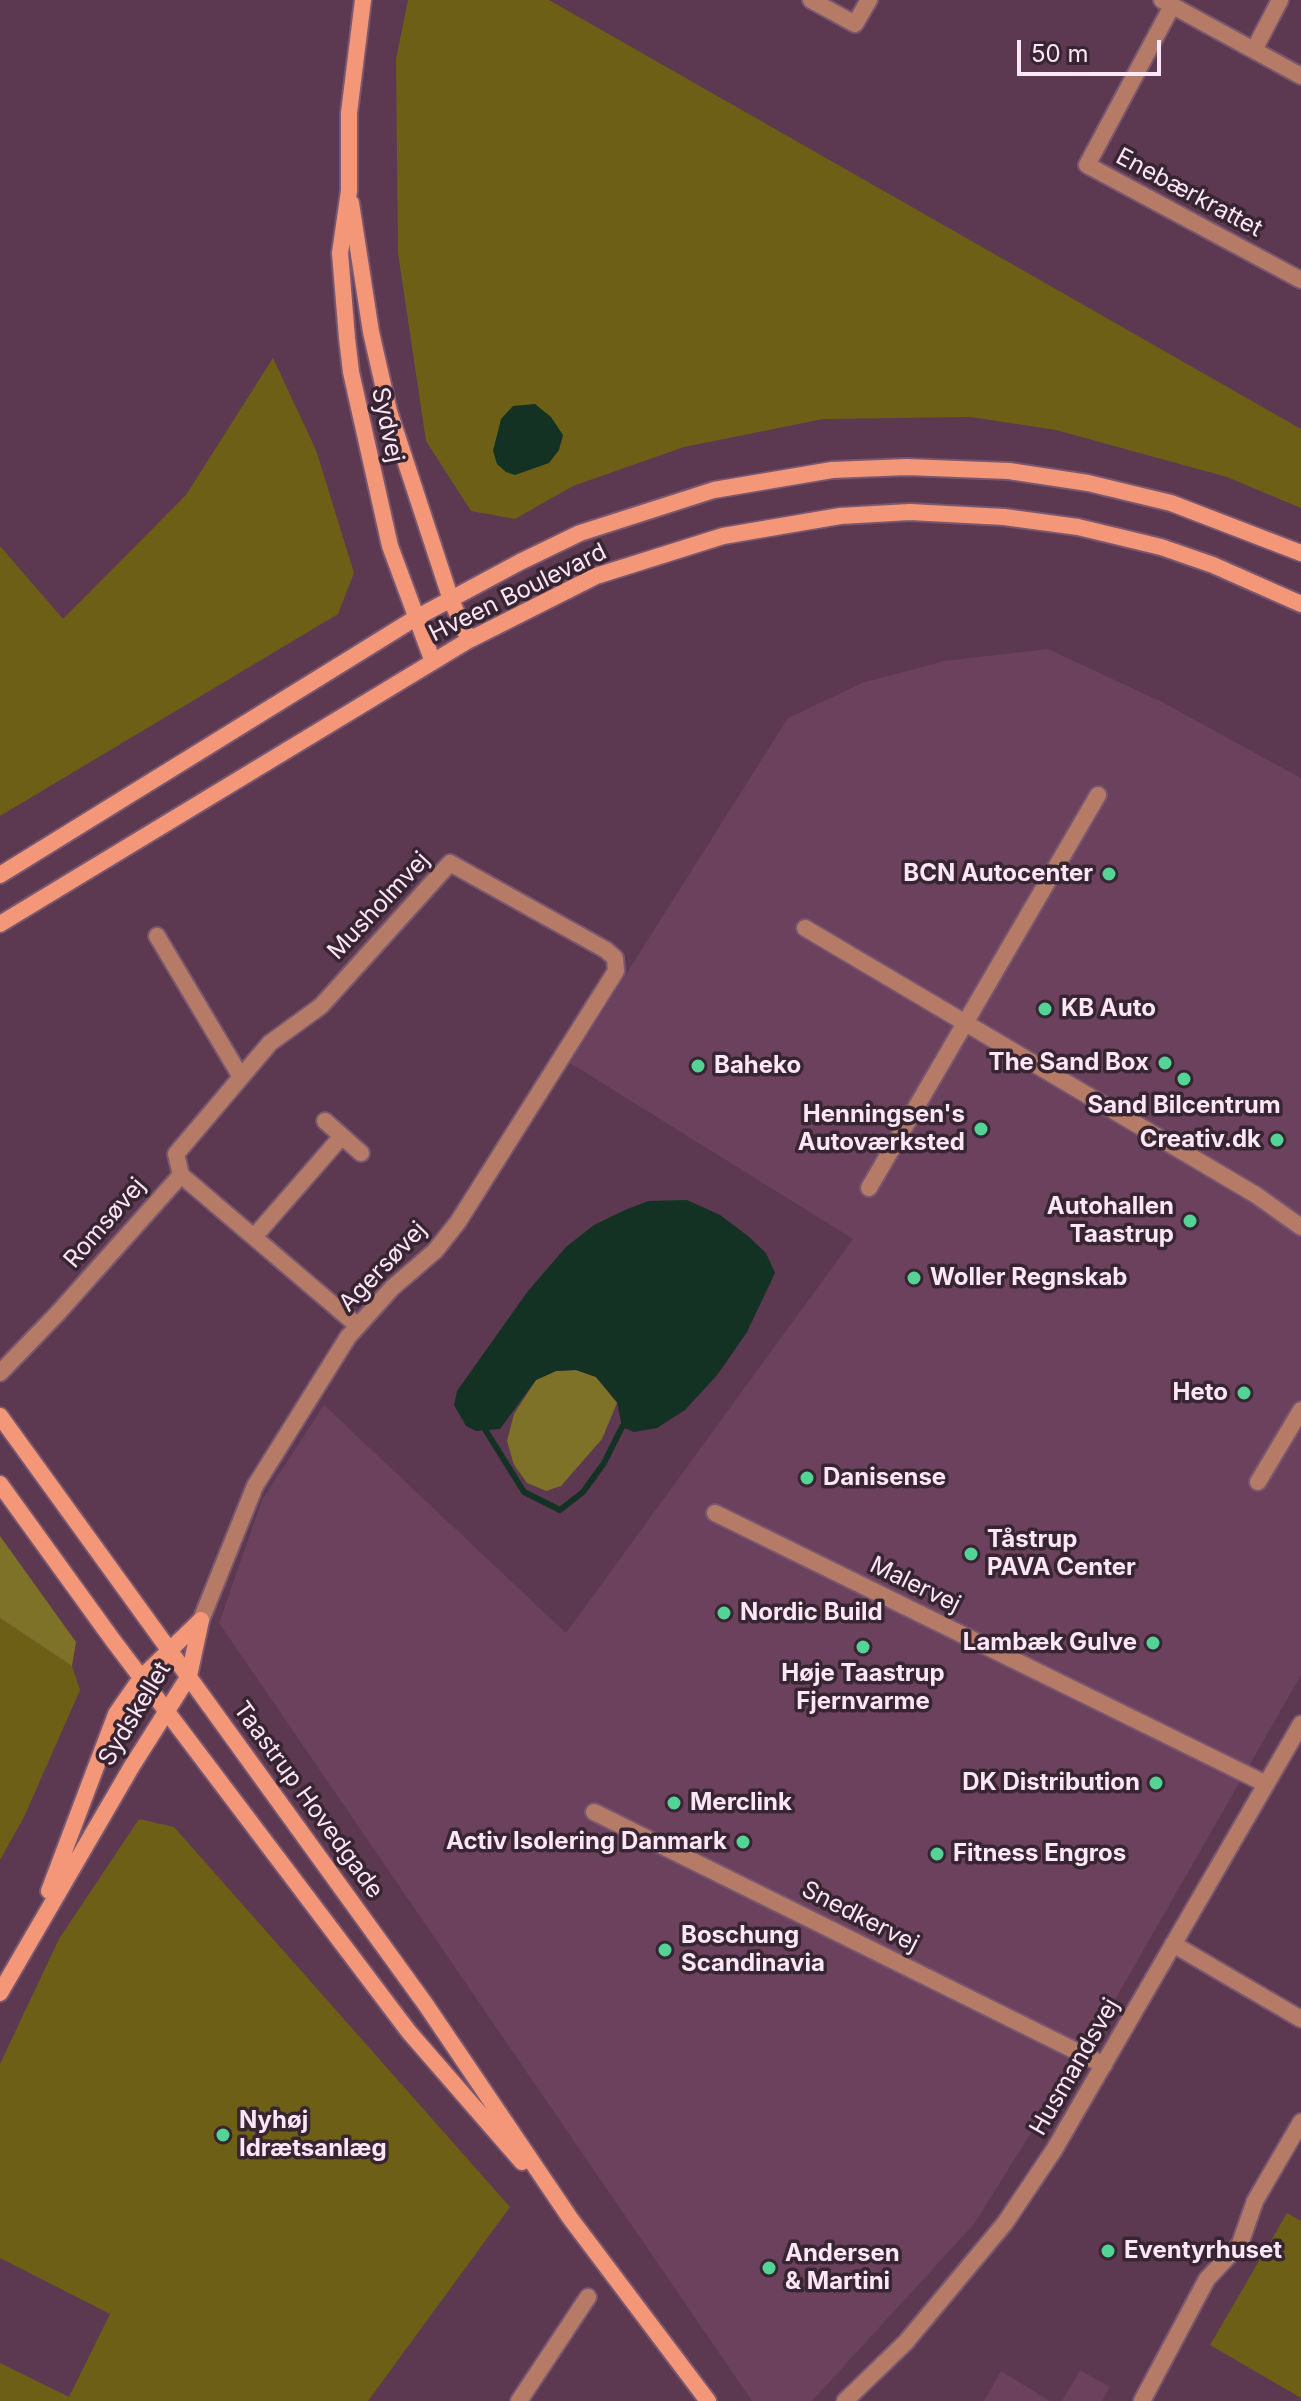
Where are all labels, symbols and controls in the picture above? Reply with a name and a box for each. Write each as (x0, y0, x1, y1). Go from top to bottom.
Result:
scale bar (1021, 24, 1165, 74)
text: 50 m (1031, 39, 1089, 68)
street label: Enebærkrattet (1111, 142, 1267, 244)
street label: Sydvej (365, 385, 409, 465)
street label: Hveen Boulevard (425, 538, 611, 648)
street label: Musholmvej (322, 846, 436, 966)
place label: BCN Autocenter (903, 860, 1093, 888)
marker: BCN Autocenter (1100, 865, 1118, 883)
place label: KB Auto (1061, 995, 1156, 1023)
marker: KB Auto (1036, 1000, 1054, 1018)
place label: The Sand Box (989, 1049, 1149, 1077)
place label: Baheko (714, 1052, 801, 1080)
marker: The Sand Box (1156, 1054, 1174, 1072)
marker: Baheko (689, 1057, 707, 1075)
marker: Sand Bilcentrum (1175, 1070, 1193, 1088)
place label: Sand Bilcentrum (1087, 1092, 1281, 1120)
place label: Henningsen's Autoværksted (798, 1101, 965, 1157)
marker: Henningsen's Autoværksted (972, 1120, 990, 1138)
place label: Creativ.dk (1140, 1126, 1261, 1154)
marker: Creativ.dk (1268, 1131, 1286, 1149)
street label: Romsøvej (58, 1172, 152, 1274)
place label: Autohallen Taastrup (1047, 1193, 1174, 1249)
marker: Autohallen Taastrup (1181, 1212, 1199, 1230)
street label: Agersøvej (333, 1216, 433, 1318)
place label: Woller Regnskab (930, 1264, 1127, 1292)
marker: Woller Regnskab (905, 1269, 923, 1287)
place label: Heto (1172, 1379, 1228, 1407)
marker: Heto (1235, 1384, 1253, 1402)
place label: Danisense (823, 1464, 946, 1492)
marker: Danisense (798, 1469, 816, 1487)
place label: Tåstrup PAVA Center (987, 1526, 1136, 1582)
marker: Tåstrup PAVA Center (962, 1545, 980, 1563)
street label: Malervej (865, 1551, 965, 1619)
place label: Nordic Build (740, 1599, 883, 1627)
marker: Nordic Build (715, 1604, 733, 1622)
place label: Lambæk Gulve (963, 1629, 1137, 1657)
marker: Lambæk Gulve (1144, 1634, 1162, 1652)
marker: Høje Taastrup Fjernvarme (854, 1638, 872, 1656)
street label: Sydskellet (93, 1657, 177, 1771)
place label: Høje Taastrup Fjernvarme (781, 1660, 945, 1716)
street label: Taastrup Hovedgade (227, 1696, 389, 1904)
place label: DK Distribution (962, 1769, 1140, 1797)
marker: DK Distribution (1147, 1774, 1165, 1792)
place label: Merclink (690, 1789, 792, 1817)
marker: Merclink (665, 1794, 683, 1812)
place label: Activ Isolering Danmark (446, 1828, 727, 1856)
marker: Activ Isolering Danmark (734, 1833, 752, 1851)
place label: Fitness Engros (953, 1840, 1126, 1868)
marker: Fitness Engros (928, 1845, 946, 1863)
street label: Snedkervej (797, 1875, 923, 1959)
place label: Boschung Scandinavia (681, 1922, 825, 1978)
marker: Boschung Scandinavia (656, 1941, 674, 1959)
street label: Husmandsvej (1024, 1993, 1126, 2141)
place label: Nyhøj Idrætsanlæg (239, 2107, 387, 2163)
marker: Nyhøj Idrætsanlæg (214, 2126, 232, 2144)
place label: Eventyrhuset (1124, 2237, 1282, 2265)
place label: Andersen & Martini (785, 2240, 900, 2296)
marker: Eventyrhuset (1099, 2242, 1117, 2260)
marker: Andersen & Martini (760, 2259, 778, 2277)

